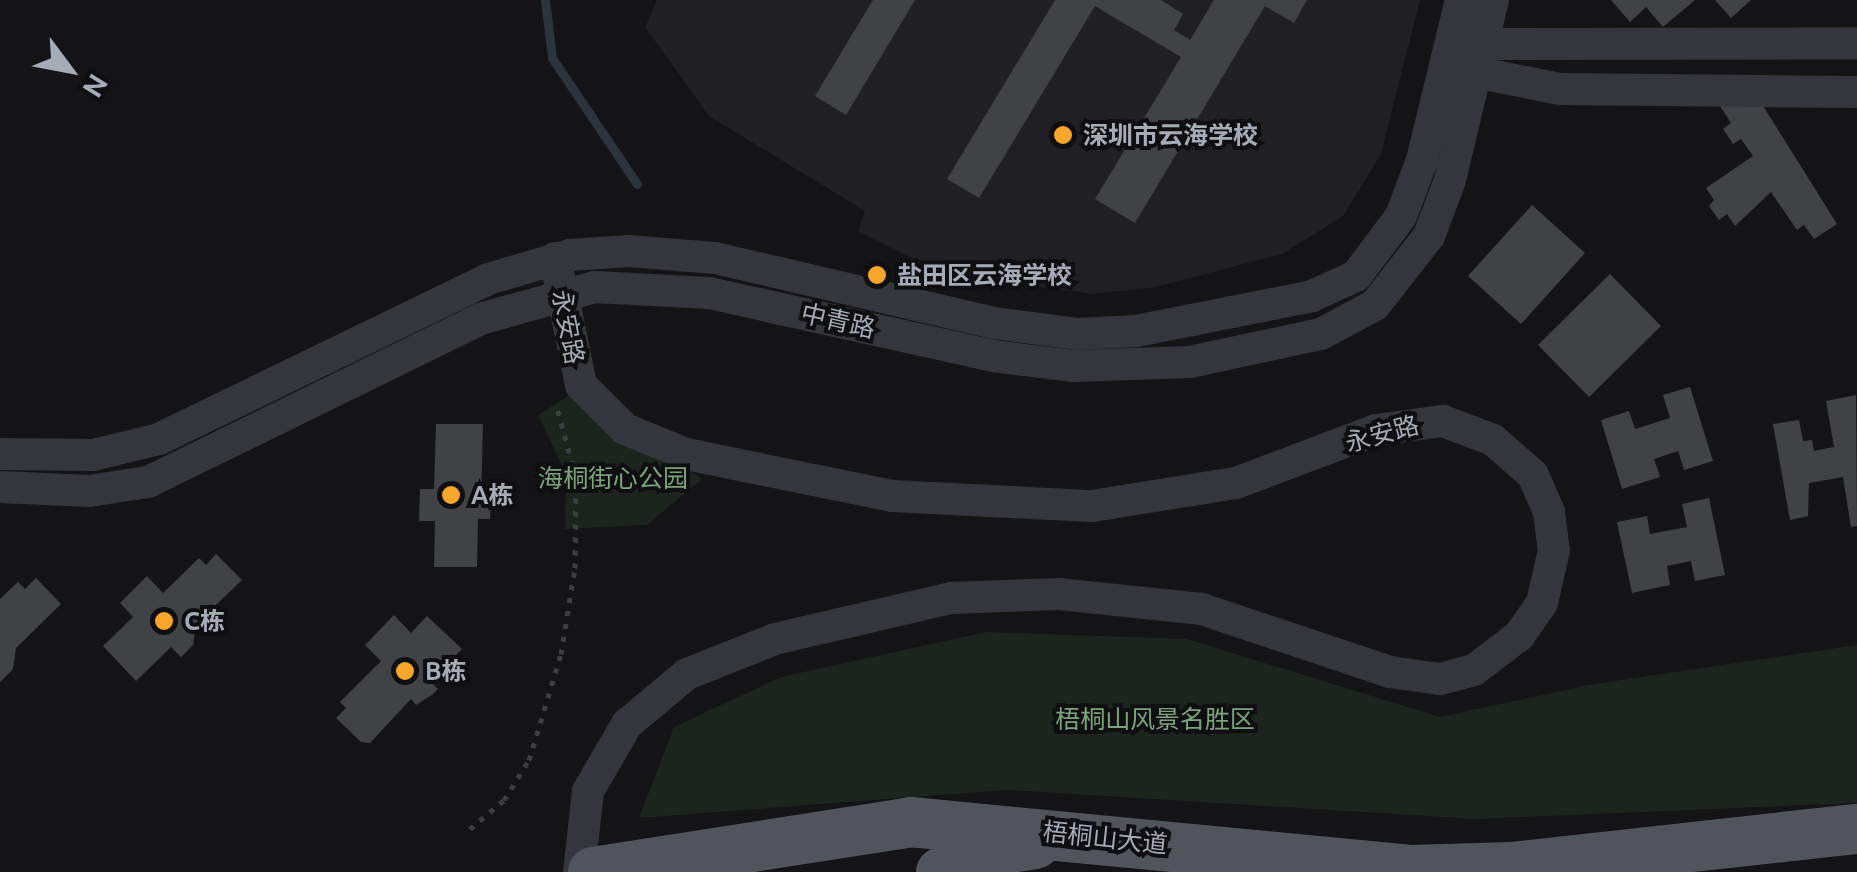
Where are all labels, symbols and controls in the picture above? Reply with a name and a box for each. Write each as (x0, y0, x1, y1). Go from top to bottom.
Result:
north arrow (20, 20, 120, 120)
text: N (77, 69, 115, 103)
place label: 深圳市云海学校 (1083, 120, 1258, 150)
marker: 深圳市云海学校 (1052, 124, 1074, 146)
place label: 盐田区云海学校 (897, 260, 1072, 290)
marker: 盐田区云海学校 (866, 264, 888, 286)
street label: 永安路 (546, 287, 590, 367)
street label: 中青路 (798, 298, 878, 344)
street label: 永安路 (1342, 410, 1422, 458)
park label: 海桐街心公园 (538, 463, 688, 493)
place label: A栋 (471, 480, 514, 510)
marker: A栋 (440, 484, 462, 506)
place label: C栋 (184, 606, 225, 636)
marker: C栋 (153, 610, 175, 632)
place label: B栋 (425, 656, 467, 686)
marker: B栋 (394, 660, 416, 682)
park label: 梧桐山风景名胜区 (1055, 704, 1255, 734)
street label: 梧桐山大道 (1041, 817, 1169, 859)

